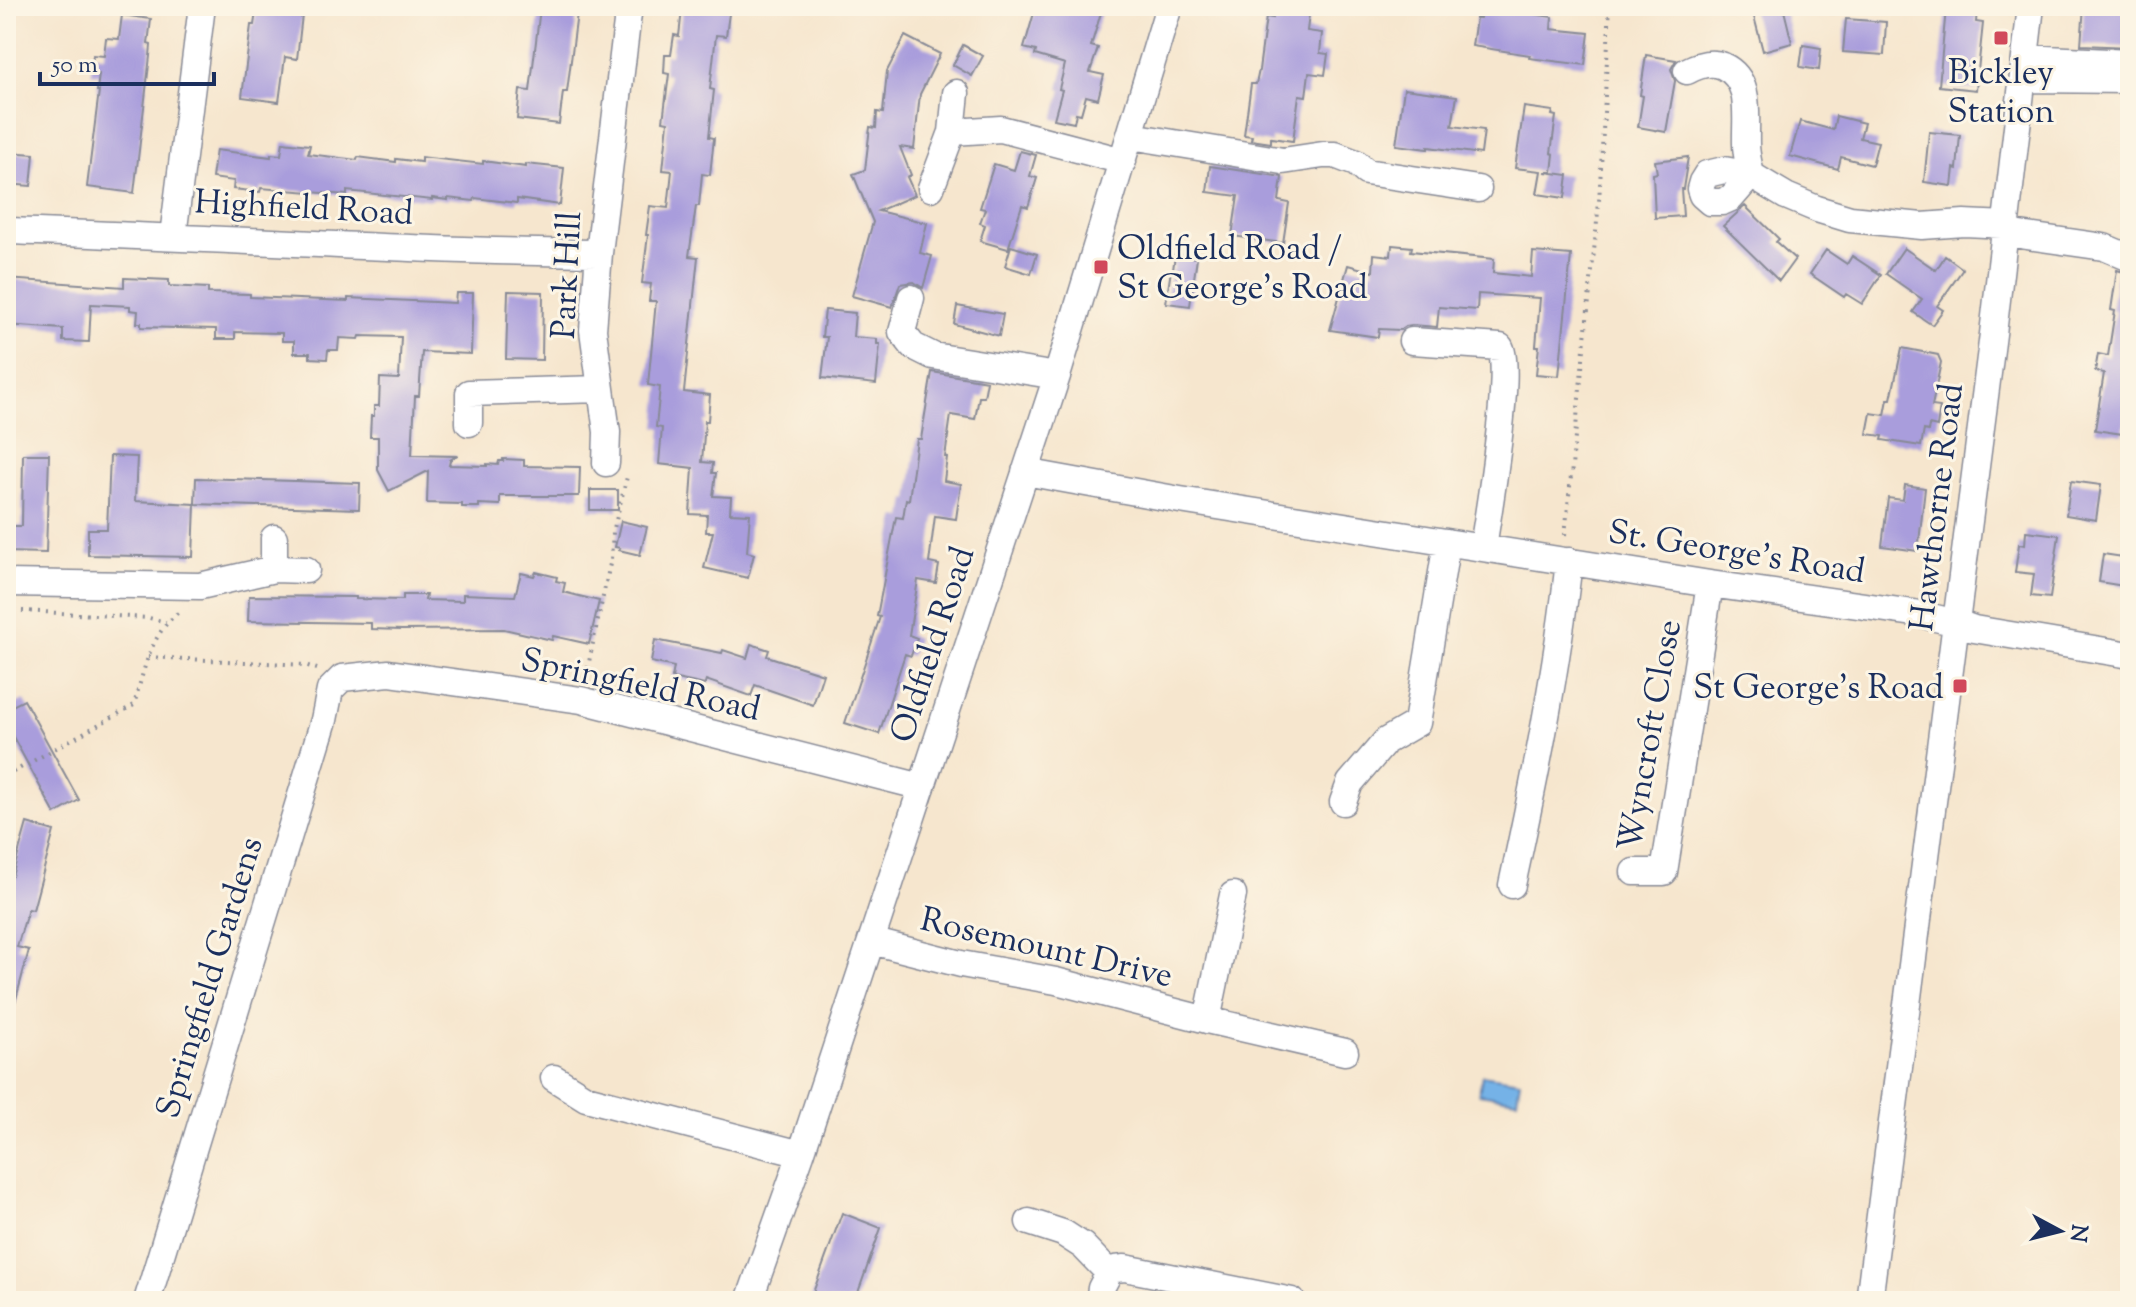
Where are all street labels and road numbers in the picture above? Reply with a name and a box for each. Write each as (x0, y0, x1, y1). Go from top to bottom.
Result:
street label: Highfield Road (193, 179, 414, 240)
street label: Park Hill (541, 210, 596, 340)
street label: Hawthorne Road (1899, 381, 1978, 634)
street label: St. George's Road (1604, 509, 1868, 598)
street label: Oldfield Road (880, 541, 989, 749)
street label: Wyncroft Close (1607, 616, 1696, 855)
street label: Springfield Road (516, 637, 765, 736)
street label: Springfield Gardens (145, 831, 277, 1125)
street label: Rosemount Drive (915, 897, 1177, 1002)

